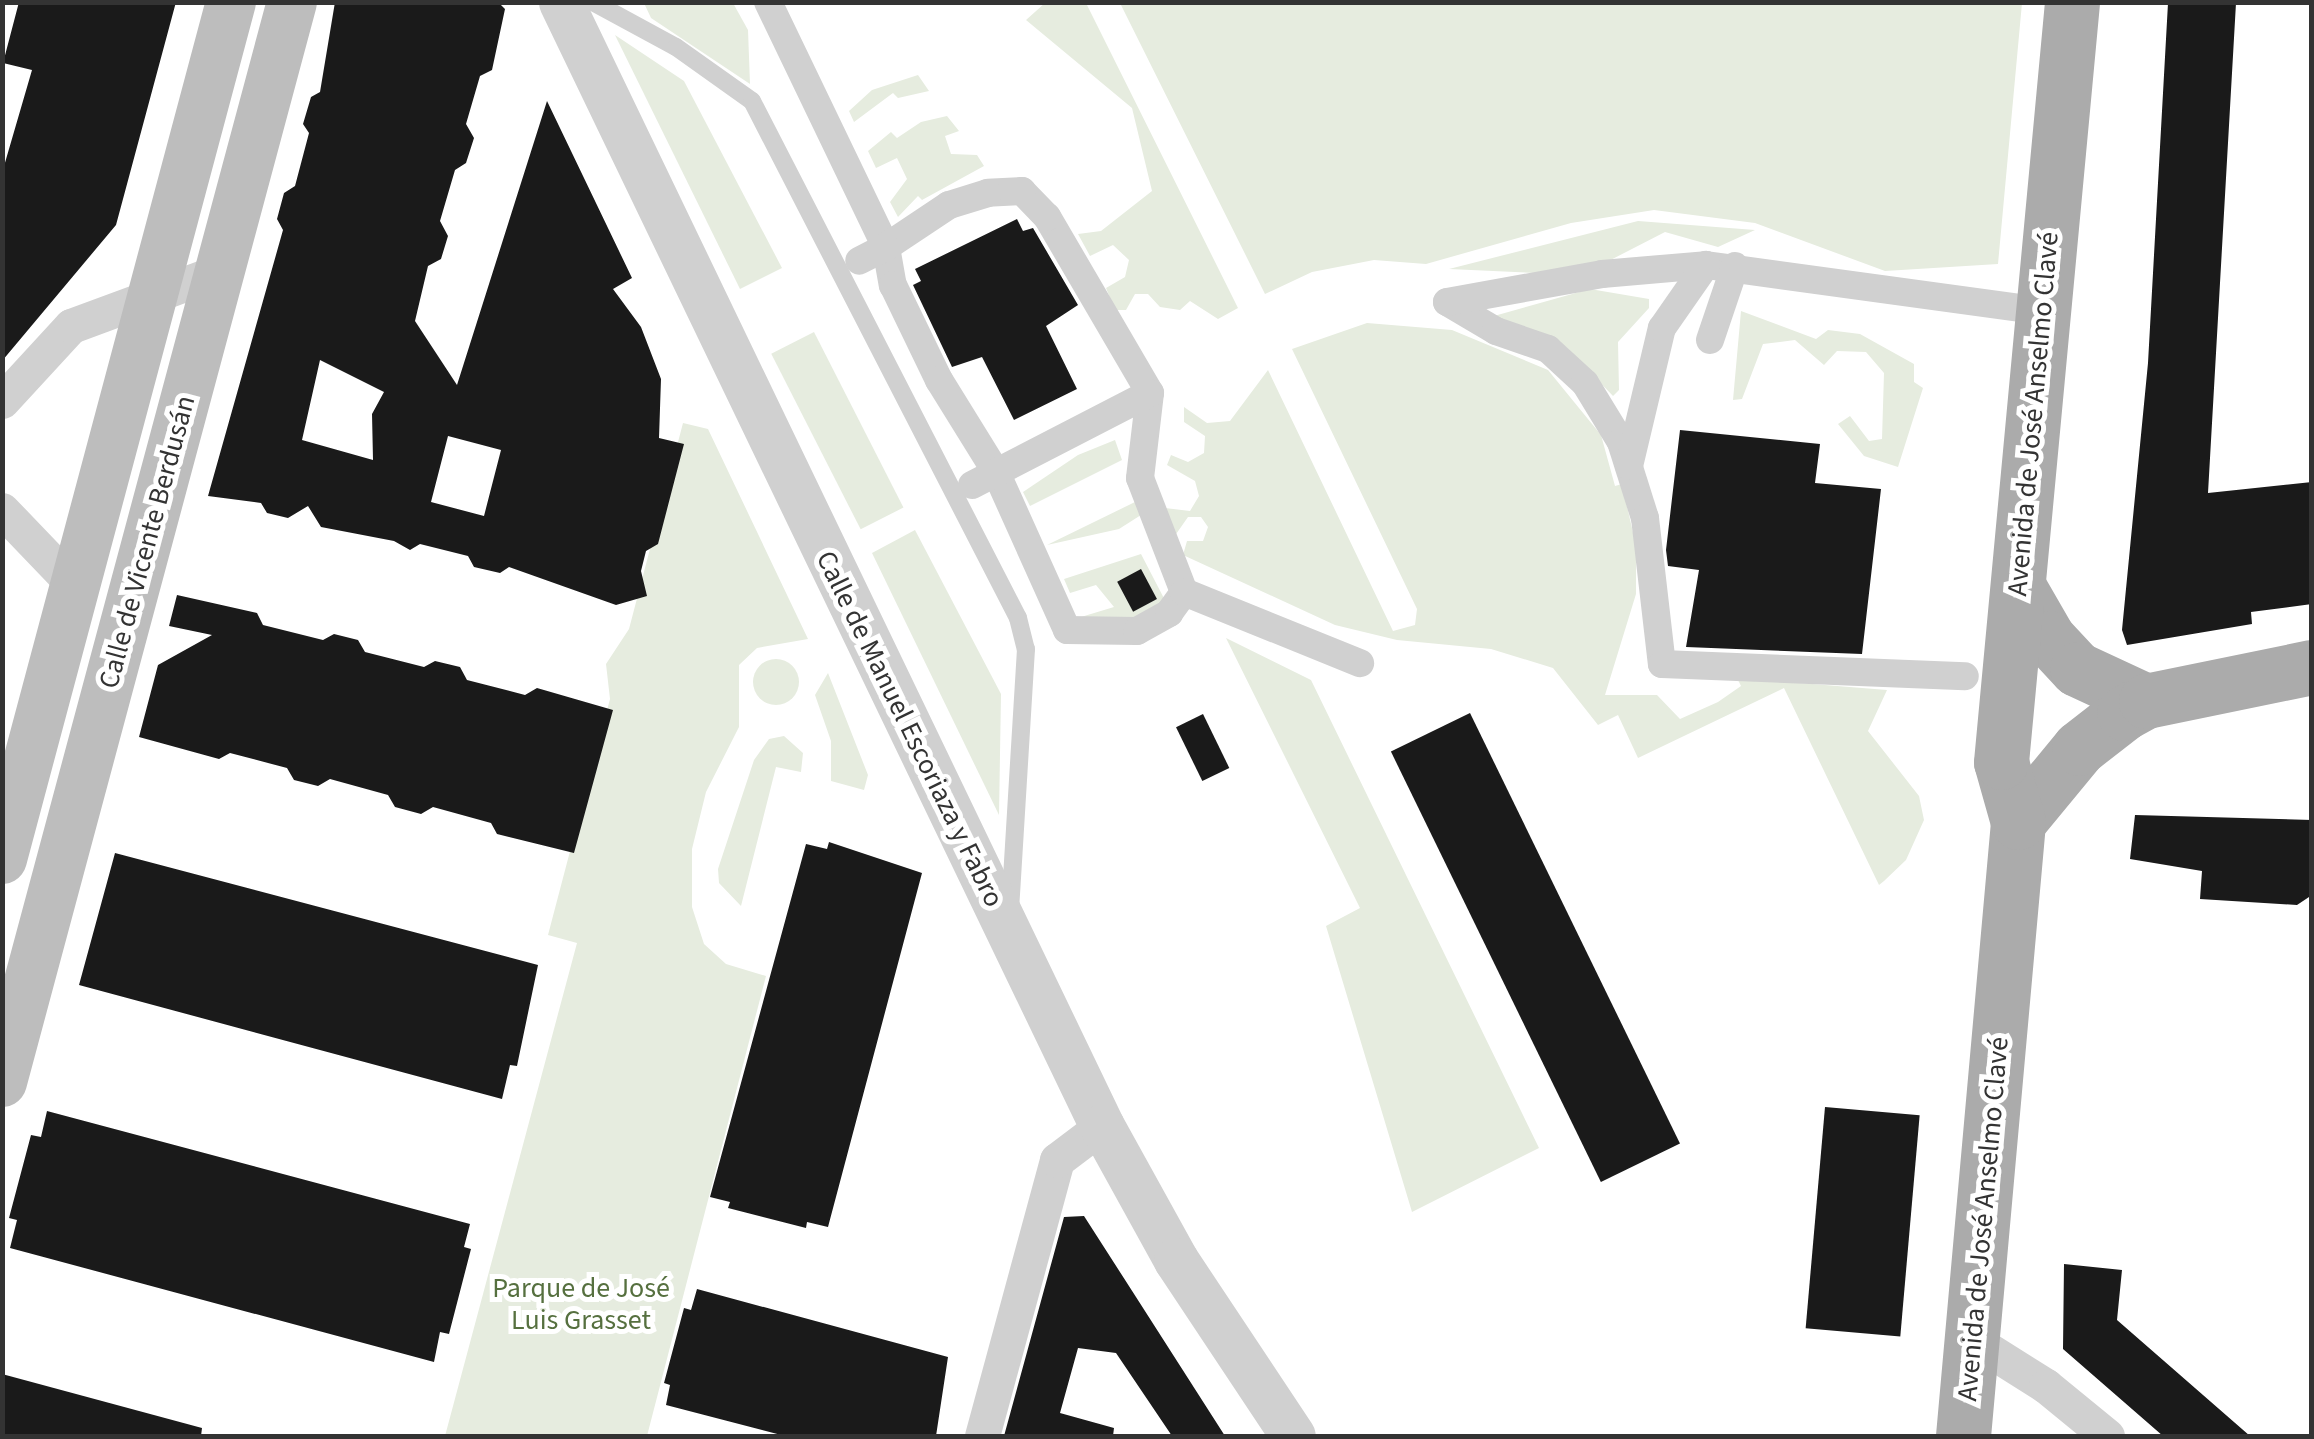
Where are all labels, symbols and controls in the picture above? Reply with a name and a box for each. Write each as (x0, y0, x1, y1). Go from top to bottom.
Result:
street label: Avenida de José Anselmo Clavé (2000, 231, 2066, 597)
street label: Calle de Vicente Berdusán (92, 392, 202, 692)
street label: Calle de Manuel Escoriaza y Fabro (809, 546, 1011, 912)
street label: Avenida de José Anselmo Clavé (1950, 1036, 2016, 1402)
park label: Parque de José Luis Grasset (492, 1271, 670, 1337)

